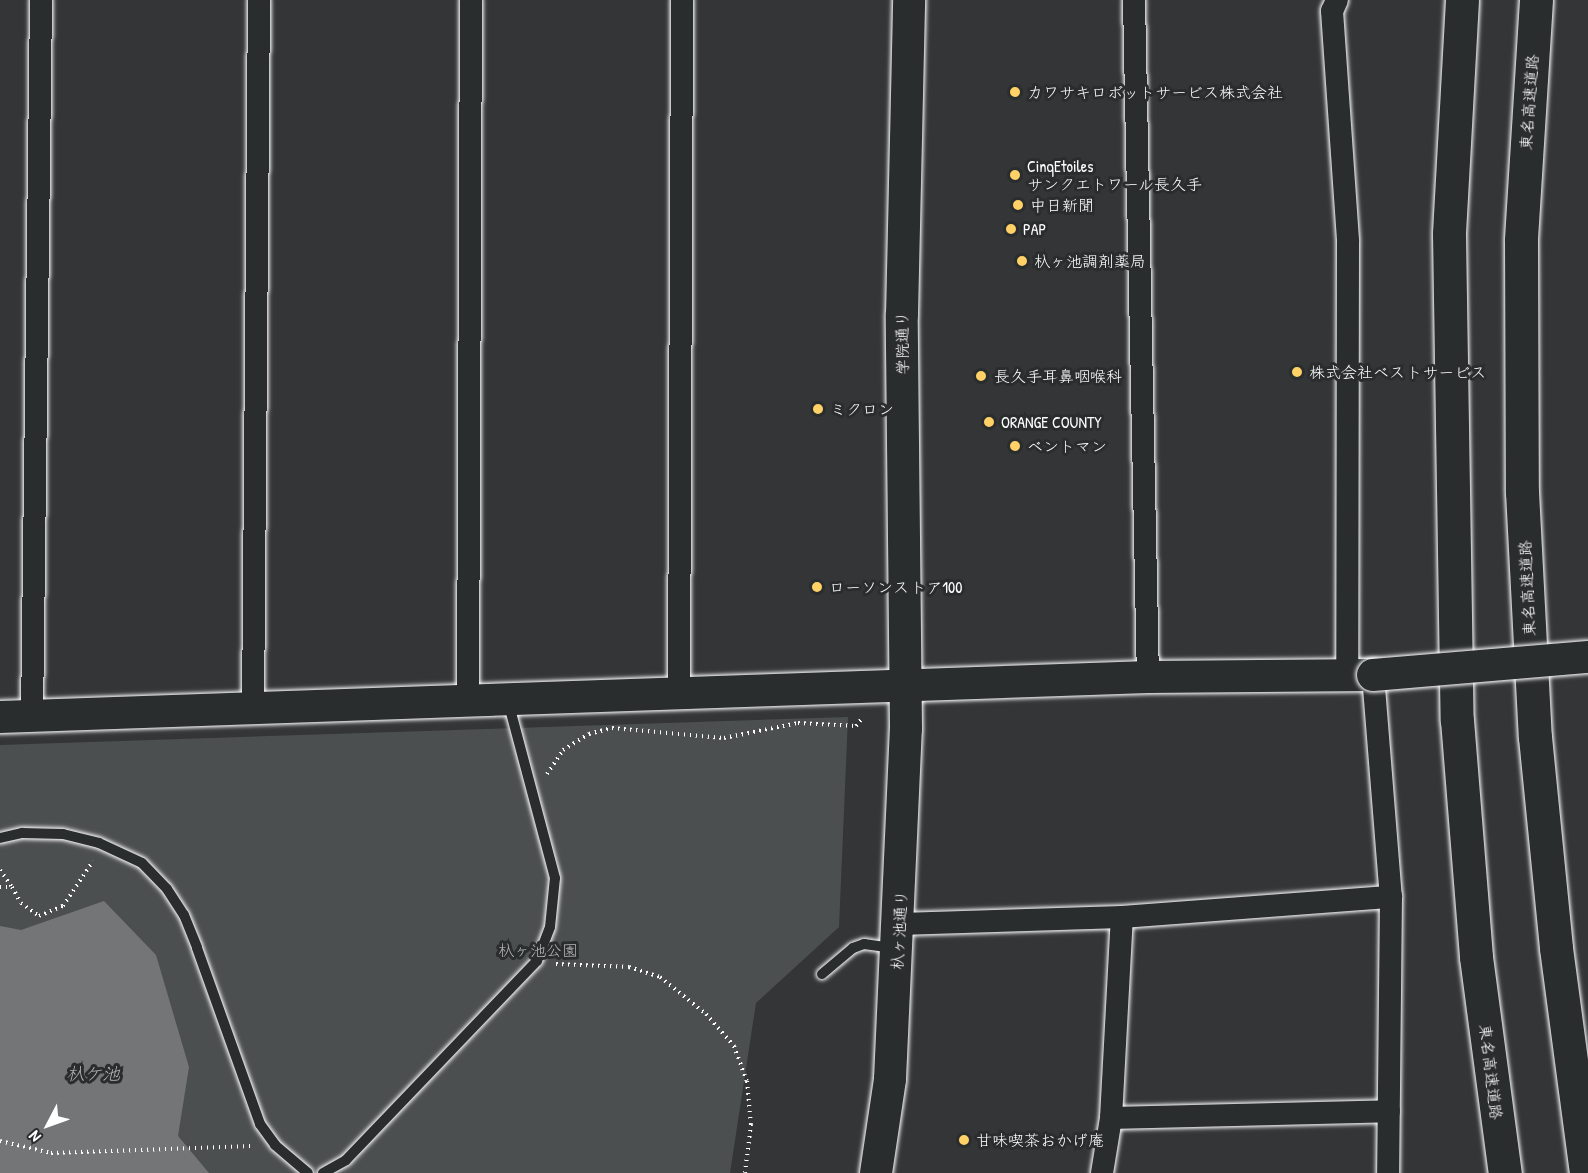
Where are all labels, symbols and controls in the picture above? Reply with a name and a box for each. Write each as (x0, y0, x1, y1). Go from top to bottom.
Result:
street label: 東名高速道路 (1516, 53, 1542, 151)
place label: カワサキロボットサービス株式会社 (1027, 82, 1283, 102)
marker: カワサキロボットサービス株式会社 (1008, 85, 1022, 99)
place label: CinqEtoiles サンクエトワール長久手 (1027, 156, 1203, 194)
marker: CinqEtoiles サンクエトワール長久手 (1008, 168, 1022, 182)
place label: 中日新聞 (1030, 195, 1094, 215)
marker: 中日新聞 (1011, 198, 1025, 212)
place label: PAP (1023, 219, 1046, 239)
marker: PAP (1004, 222, 1018, 236)
place label: 杁ヶ池調剤薬局 (1034, 251, 1146, 271)
marker: 杁ヶ池調剤薬局 (1015, 254, 1029, 268)
street label: 学院通り (892, 311, 912, 375)
place label: 株式会社ベストサービス (1309, 362, 1485, 382)
marker: 株式会社ベストサービス (1290, 365, 1304, 379)
place label: 長久手耳鼻咽喉科 (994, 366, 1122, 386)
marker: 長久手耳鼻咽喉科 (972, 367, 990, 385)
place label: ミクロン (830, 399, 894, 419)
marker: ミクロン (811, 402, 825, 416)
place label: ORANGE COUNTY (1001, 412, 1101, 432)
marker: ORANGE COUNTY (982, 415, 996, 429)
place label: ベントマン (1027, 436, 1107, 456)
marker: ベントマン (1008, 439, 1022, 453)
street label: 東名高速道路 (1515, 540, 1539, 636)
place label: ローソンストア100 (829, 577, 961, 597)
marker: ローソンストア100 (810, 580, 824, 594)
street label: 杁ヶ池通り (887, 890, 911, 970)
park label: 杁ヶ池公園 (498, 940, 578, 960)
street label: 東名高速道路 (1476, 1023, 1506, 1121)
water label: 杁ケ池 (66, 1063, 120, 1085)
north arrow (18, 1095, 78, 1155)
text: N (23, 1126, 46, 1147)
place label: 甘味喫茶おかげ庵 (976, 1130, 1104, 1150)
marker: 甘味喫茶おかげ庵 (957, 1133, 971, 1147)

